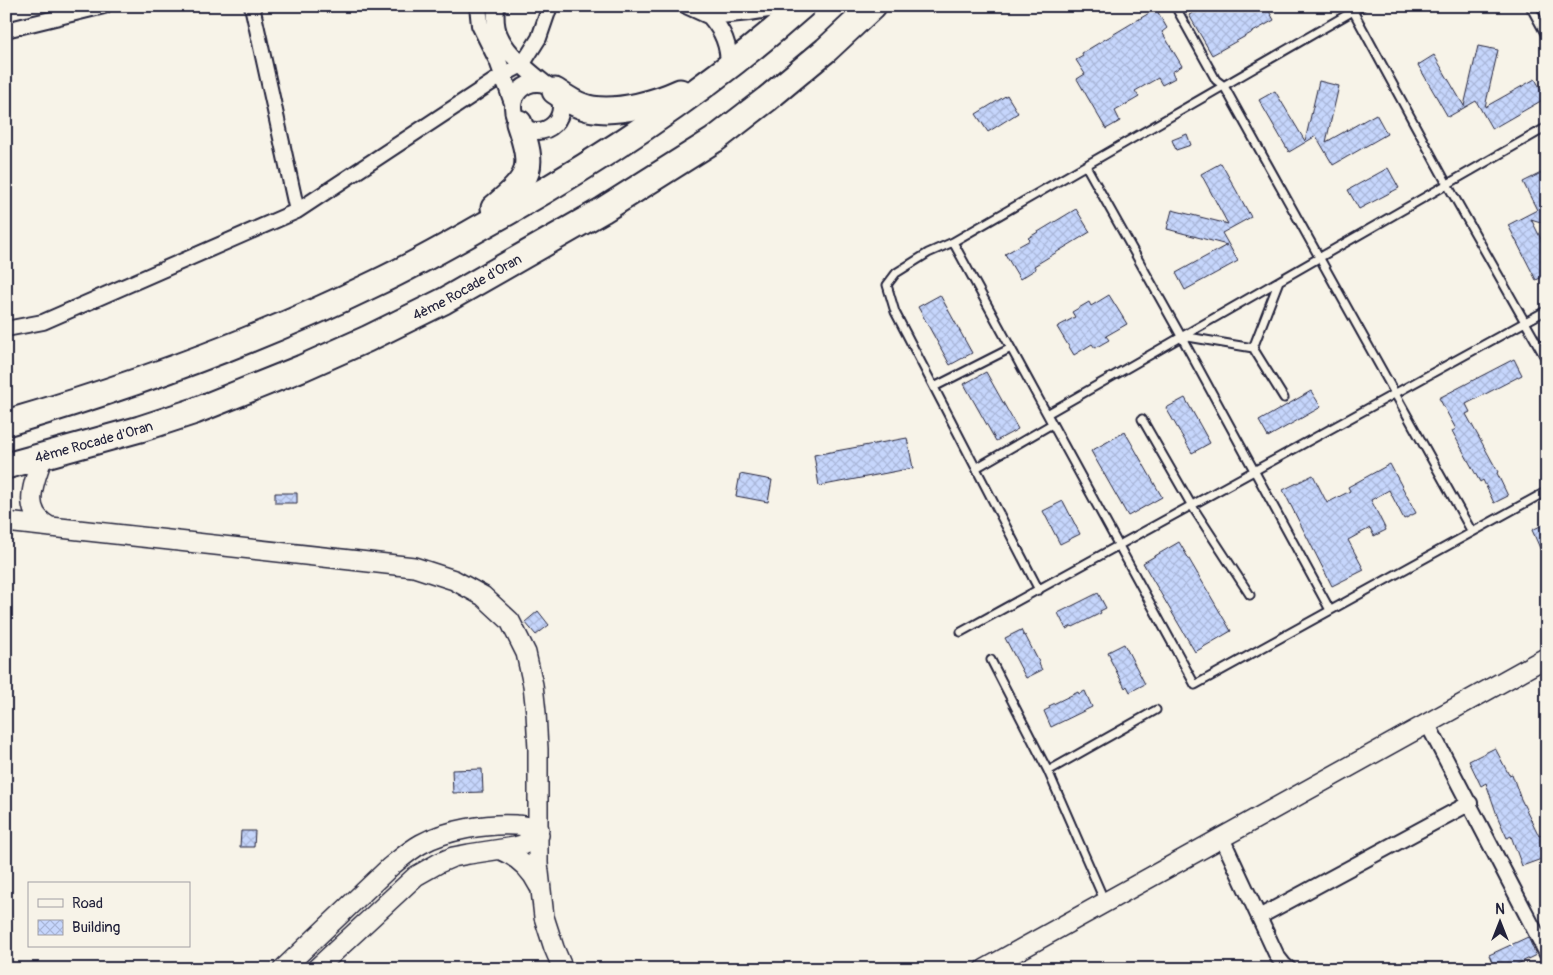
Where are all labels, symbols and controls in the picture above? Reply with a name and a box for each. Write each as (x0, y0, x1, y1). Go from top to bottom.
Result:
street label: 4ème Rocade d'Oran (410, 250, 525, 324)
street label: 4ème Rocade d'Oran (33, 417, 155, 467)
legend (28, 882, 190, 948)
text: Road (72, 894, 103, 913)
north arrow (1476, 898, 1526, 948)
text: N (1495, 901, 1505, 918)
text: Building (72, 918, 120, 937)

